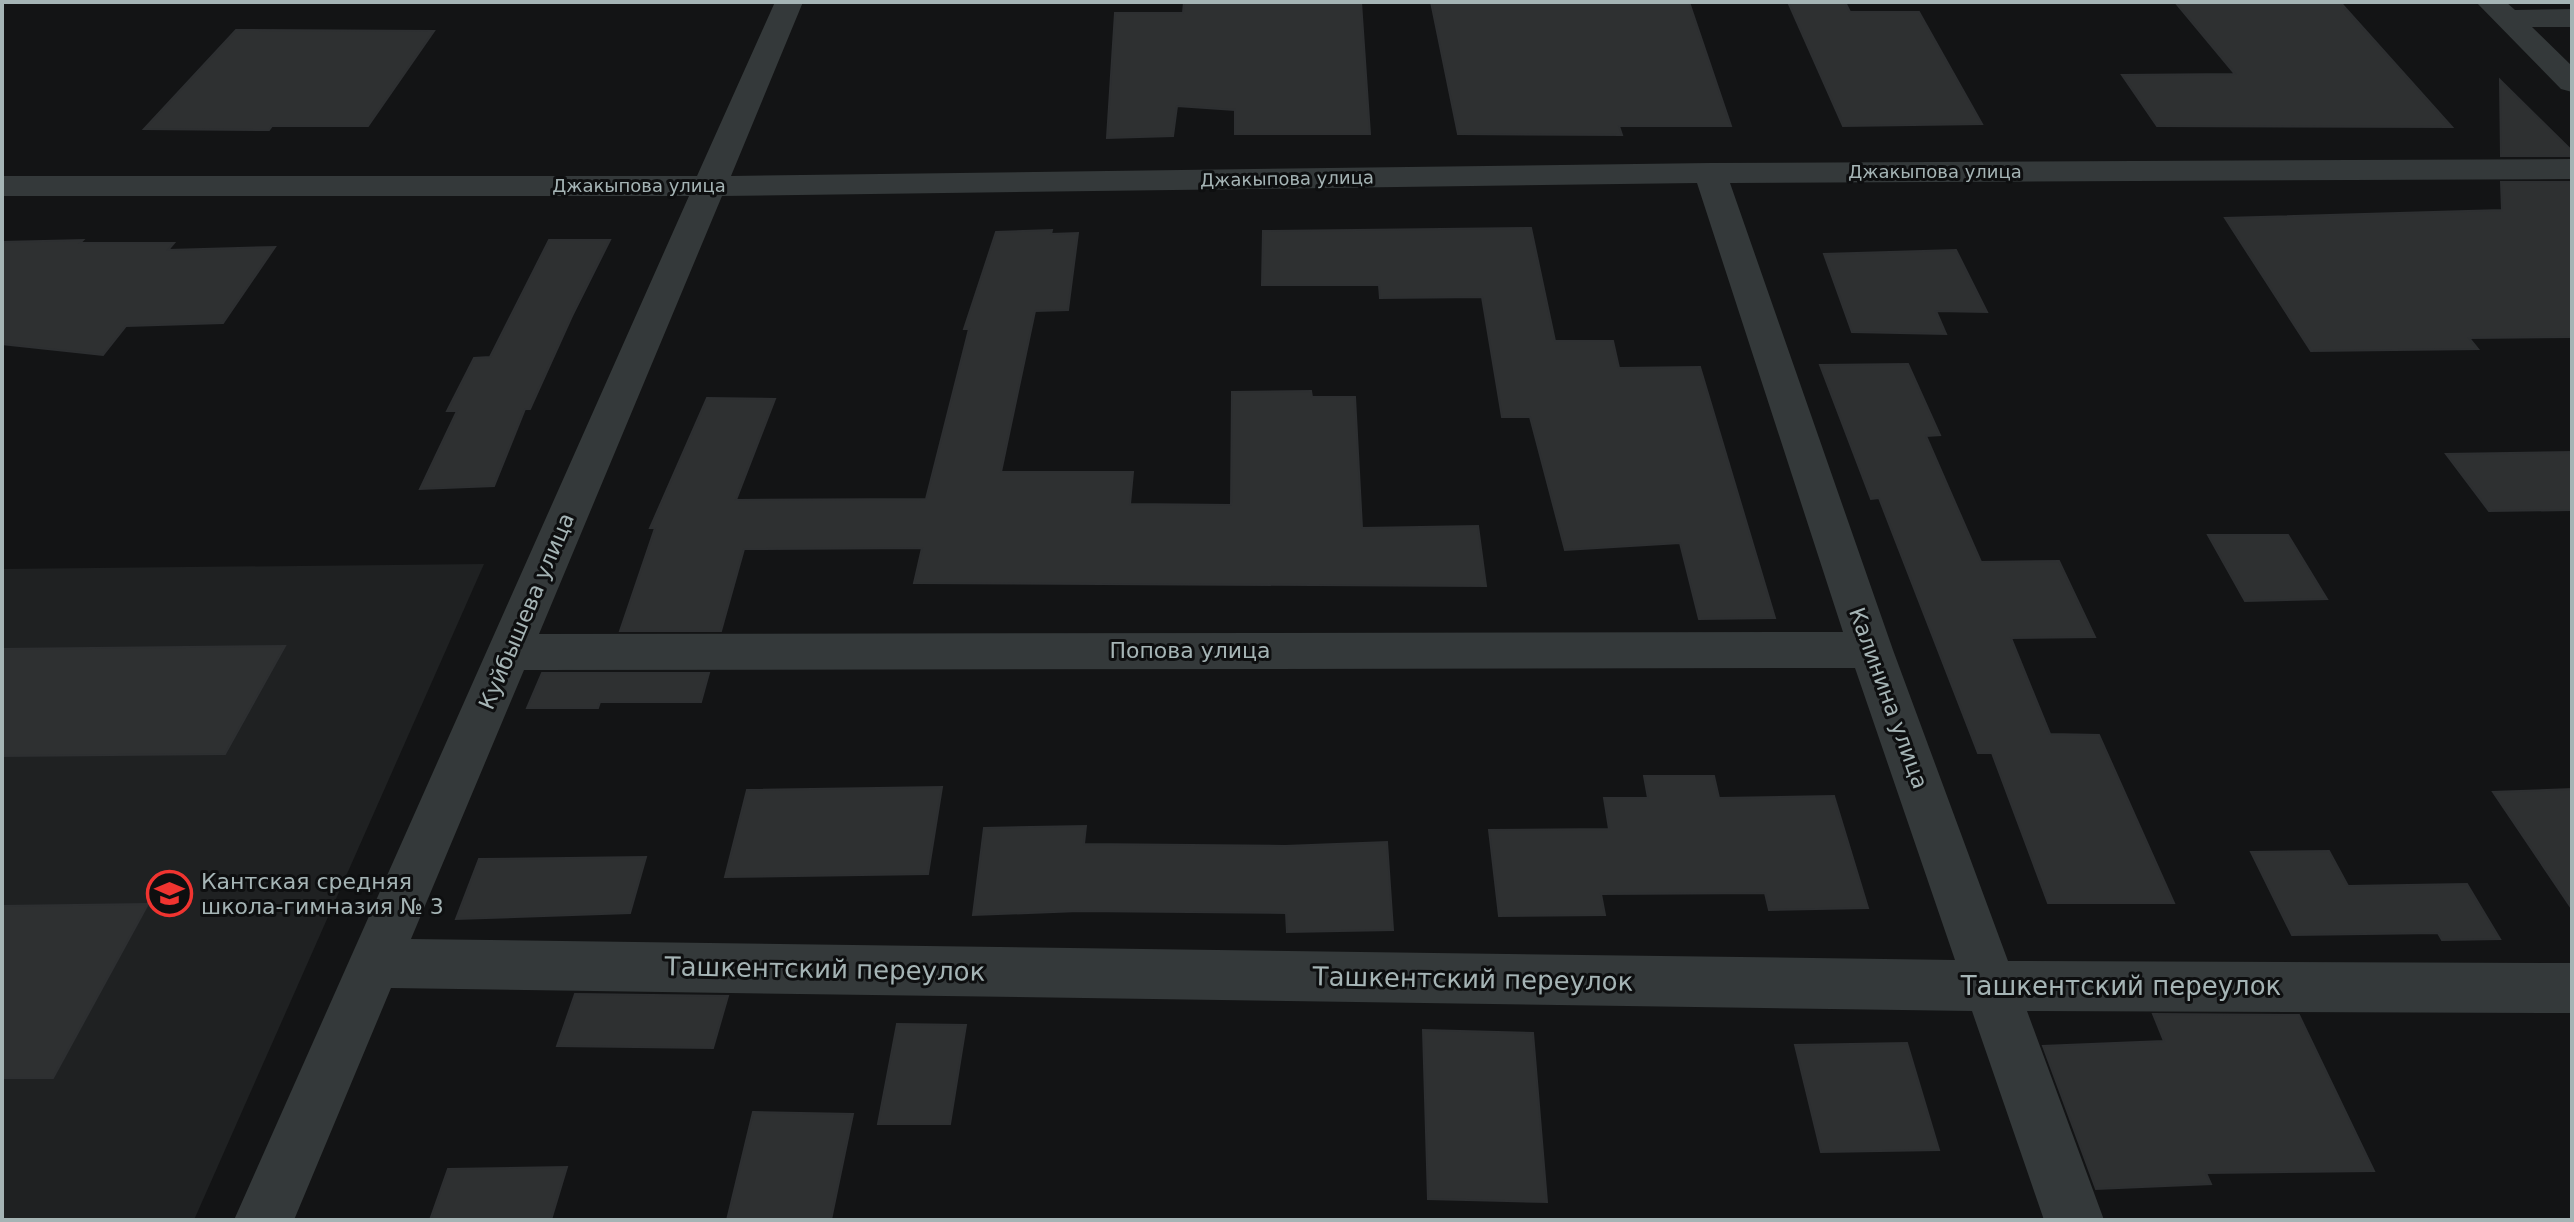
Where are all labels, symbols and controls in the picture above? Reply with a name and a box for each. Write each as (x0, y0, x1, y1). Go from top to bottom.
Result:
street label: Джакыпова улица (1848, 161, 2022, 182)
street label: Джакыпова улица (1200, 166, 1374, 191)
street label: Джакыпова улица (552, 175, 726, 196)
street label: Куйбышева улица (474, 509, 579, 713)
street label: Калинина улица (1844, 604, 1933, 792)
street label: Попова улица (1109, 638, 1271, 663)
place label: Кантская средняя школа-гимназия № 3 (201, 869, 444, 919)
school or university icon: Кантская средняя школа-гимназия № 3 (146, 870, 194, 918)
street label: Ташкентский переулок (663, 951, 986, 987)
street label: Ташкентский переулок (1311, 961, 1634, 997)
street label: Ташкентский переулок (1960, 971, 2281, 1001)

